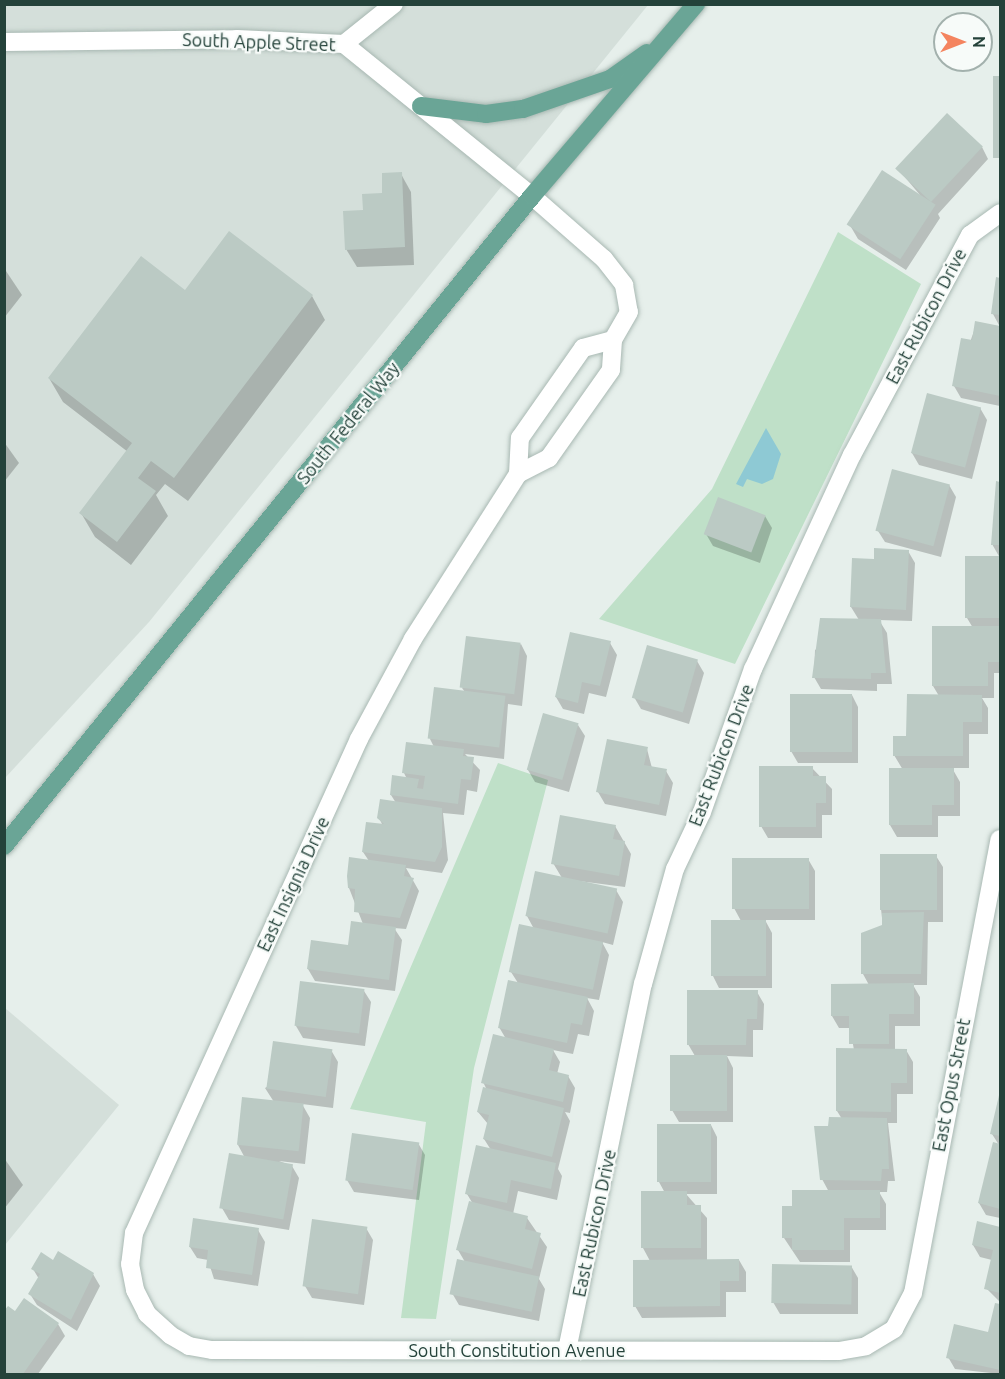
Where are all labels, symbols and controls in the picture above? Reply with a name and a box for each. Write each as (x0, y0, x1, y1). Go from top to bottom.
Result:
north arrow (933, 12, 993, 72)
street label: South Apple Street (182, 29, 336, 55)
text: N (970, 36, 988, 48)
street label: East Rubicon Drive (881, 244, 971, 388)
street label: South Federal Way (292, 358, 404, 488)
street label: East Rubicon Drive (684, 681, 758, 829)
street label: East Insignia Drive (252, 813, 334, 955)
street label: East Opus Street (927, 1017, 975, 1153)
street label: East Rubicon Drive (568, 1147, 620, 1299)
street label: South Constitution Avenue (408, 1339, 626, 1361)

